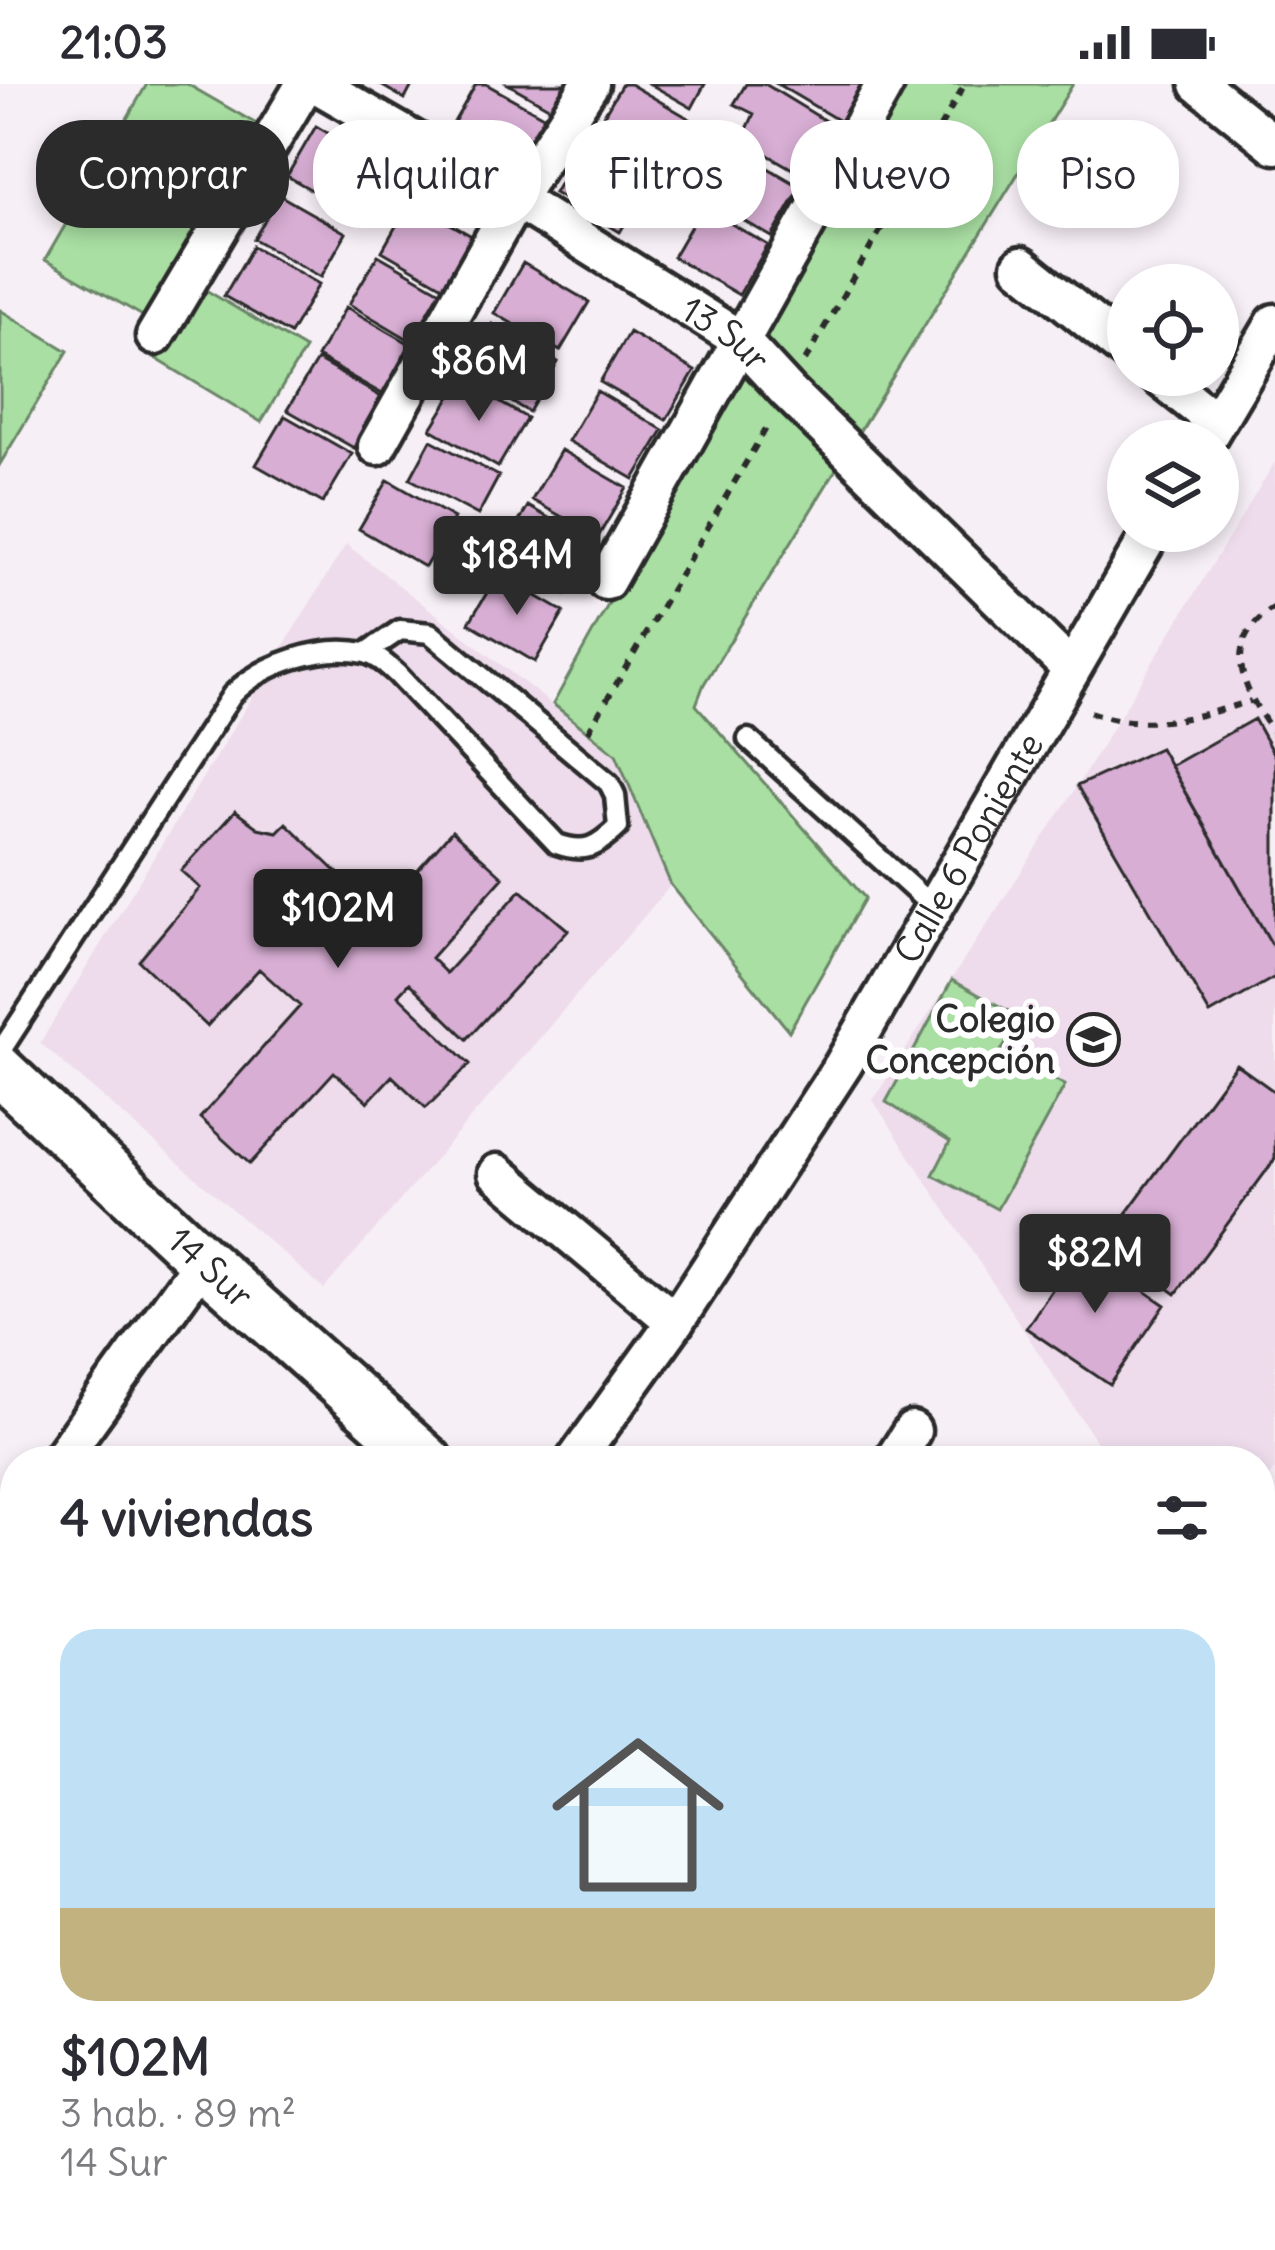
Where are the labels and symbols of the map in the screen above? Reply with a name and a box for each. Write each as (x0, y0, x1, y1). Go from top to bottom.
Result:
street label: 13 Sur (673, 287, 779, 381)
pin: $86M (408, 322, 550, 424)
pin: $184M (433, 516, 601, 618)
street label: Calle 6 Poniente (885, 725, 1053, 971)
pin: $102M (254, 869, 422, 971)
place label: Colegio Concepción (866, 997, 1055, 1083)
school or university icon: Colegio Concepción (1066, 1012, 1122, 1068)
pin: $82M (1024, 1214, 1166, 1316)
street label: 14 Sur (158, 1218, 262, 1318)

